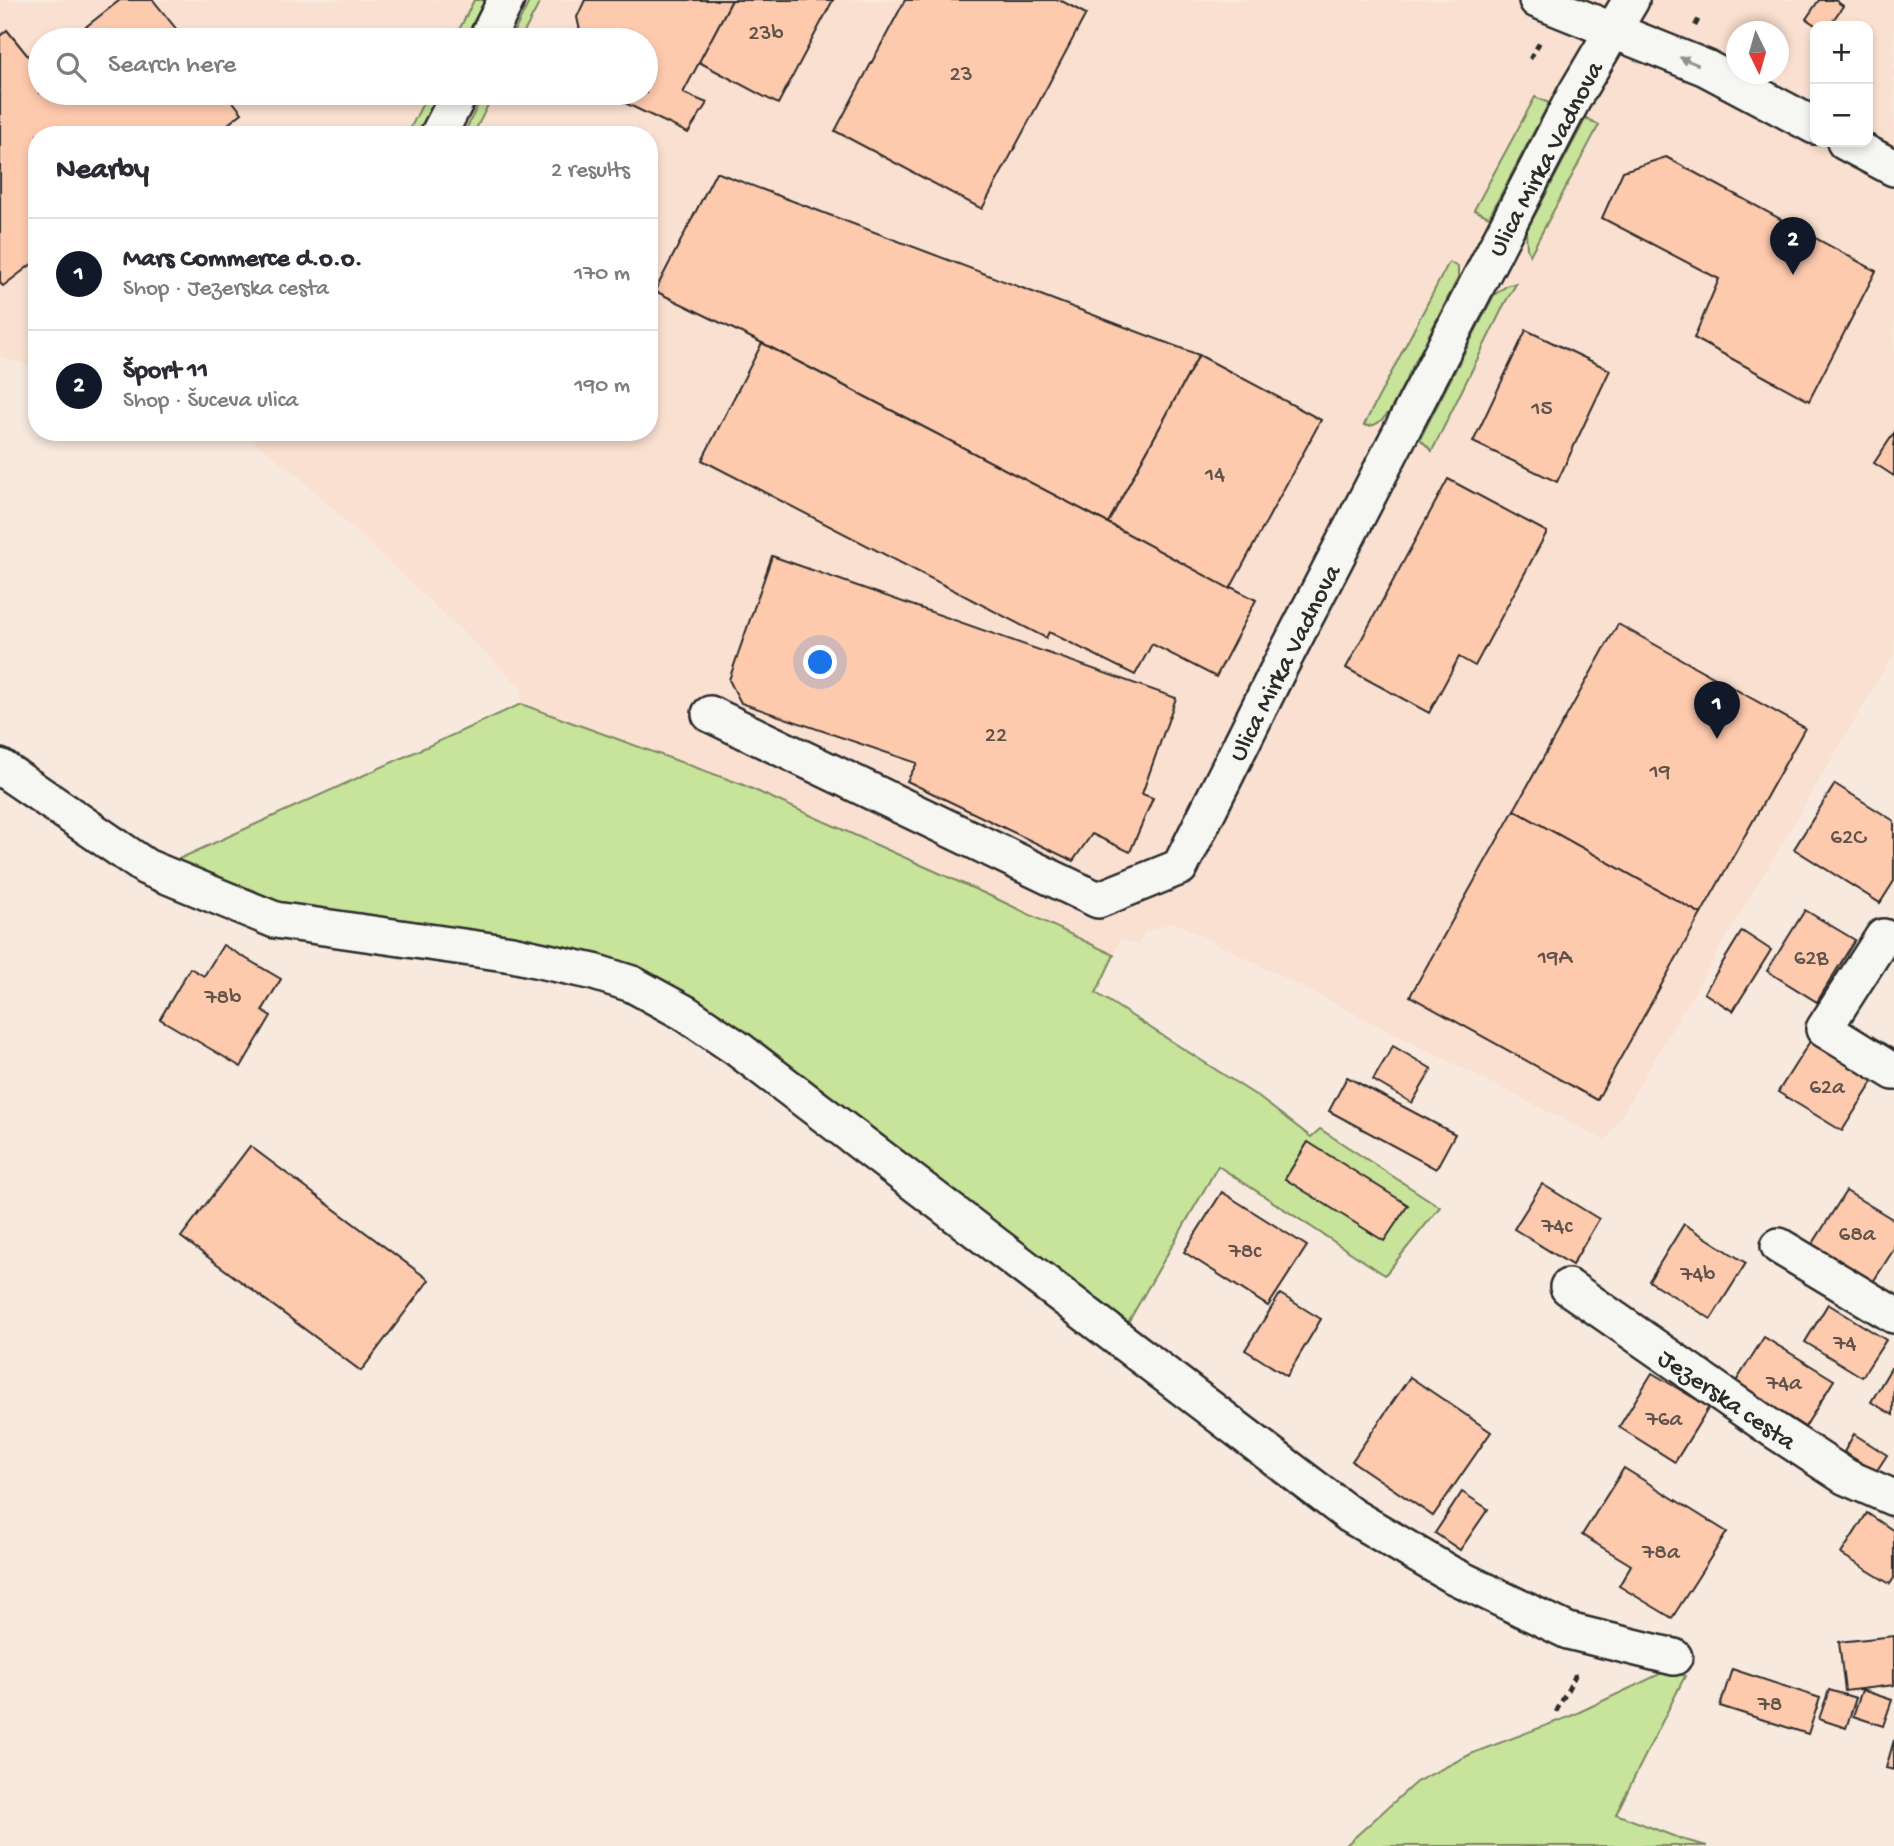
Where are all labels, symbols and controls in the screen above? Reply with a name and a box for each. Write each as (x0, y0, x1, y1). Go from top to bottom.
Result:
house number: 23b (748, 21, 784, 48)
north arrow (1726, 21, 1789, 84)
map controls (1810, 21, 1873, 147)
button: + (1810, 21, 1873, 84)
search box (28, 28, 658, 105)
icon: search (52, 48, 90, 86)
text: Search here (108, 51, 236, 82)
one-way arrow (1679, 55, 1700, 66)
street label: Ulica Mirka Vadnova (1483, 56, 1613, 263)
house number: 23 (949, 62, 973, 89)
button: − (1810, 84, 1873, 147)
text: Nearby (56, 154, 149, 189)
text: 2 results (551, 158, 630, 185)
pin: 2 (1770, 217, 1816, 275)
text: Mars Commerce d.o.o. (123, 245, 363, 276)
text: 1 (74, 261, 84, 288)
text: 170 m (574, 261, 630, 288)
text: Shop · Jezerska cesta (123, 276, 329, 303)
text: Šport 11 (123, 357, 208, 388)
text: 2 (73, 373, 85, 400)
text: 190 m (574, 373, 630, 400)
text: Shop · Šuceva ulica (123, 388, 298, 415)
house number: 15 (1530, 396, 1553, 423)
house number: 14 (1204, 462, 1225, 489)
street label: Ulica Mirka Vadnova (1224, 559, 1351, 768)
your location (803, 645, 837, 679)
pin: 1 (1694, 681, 1740, 739)
house number: 22 (985, 723, 1007, 750)
house number: 19 (1649, 759, 1671, 786)
house number: 62C (1830, 825, 1867, 852)
house number: 19A (1537, 945, 1574, 972)
house number: 62B (1794, 946, 1830, 973)
house number: 78b (204, 985, 241, 1012)
house number: 62a (1809, 1075, 1846, 1102)
house number: 74c (1541, 1214, 1574, 1241)
house number: 68a (1838, 1222, 1877, 1249)
house number: 78c (1228, 1239, 1262, 1266)
house number: 74b (1680, 1262, 1715, 1289)
house number: 74 (1833, 1331, 1857, 1358)
street label: Jezerska cesta (1651, 1344, 1802, 1460)
house number: 74a (1765, 1371, 1803, 1398)
house number: 76a (1645, 1407, 1683, 1434)
house number: 78a (1641, 1540, 1681, 1567)
house number: 78 (1757, 1692, 1782, 1719)

